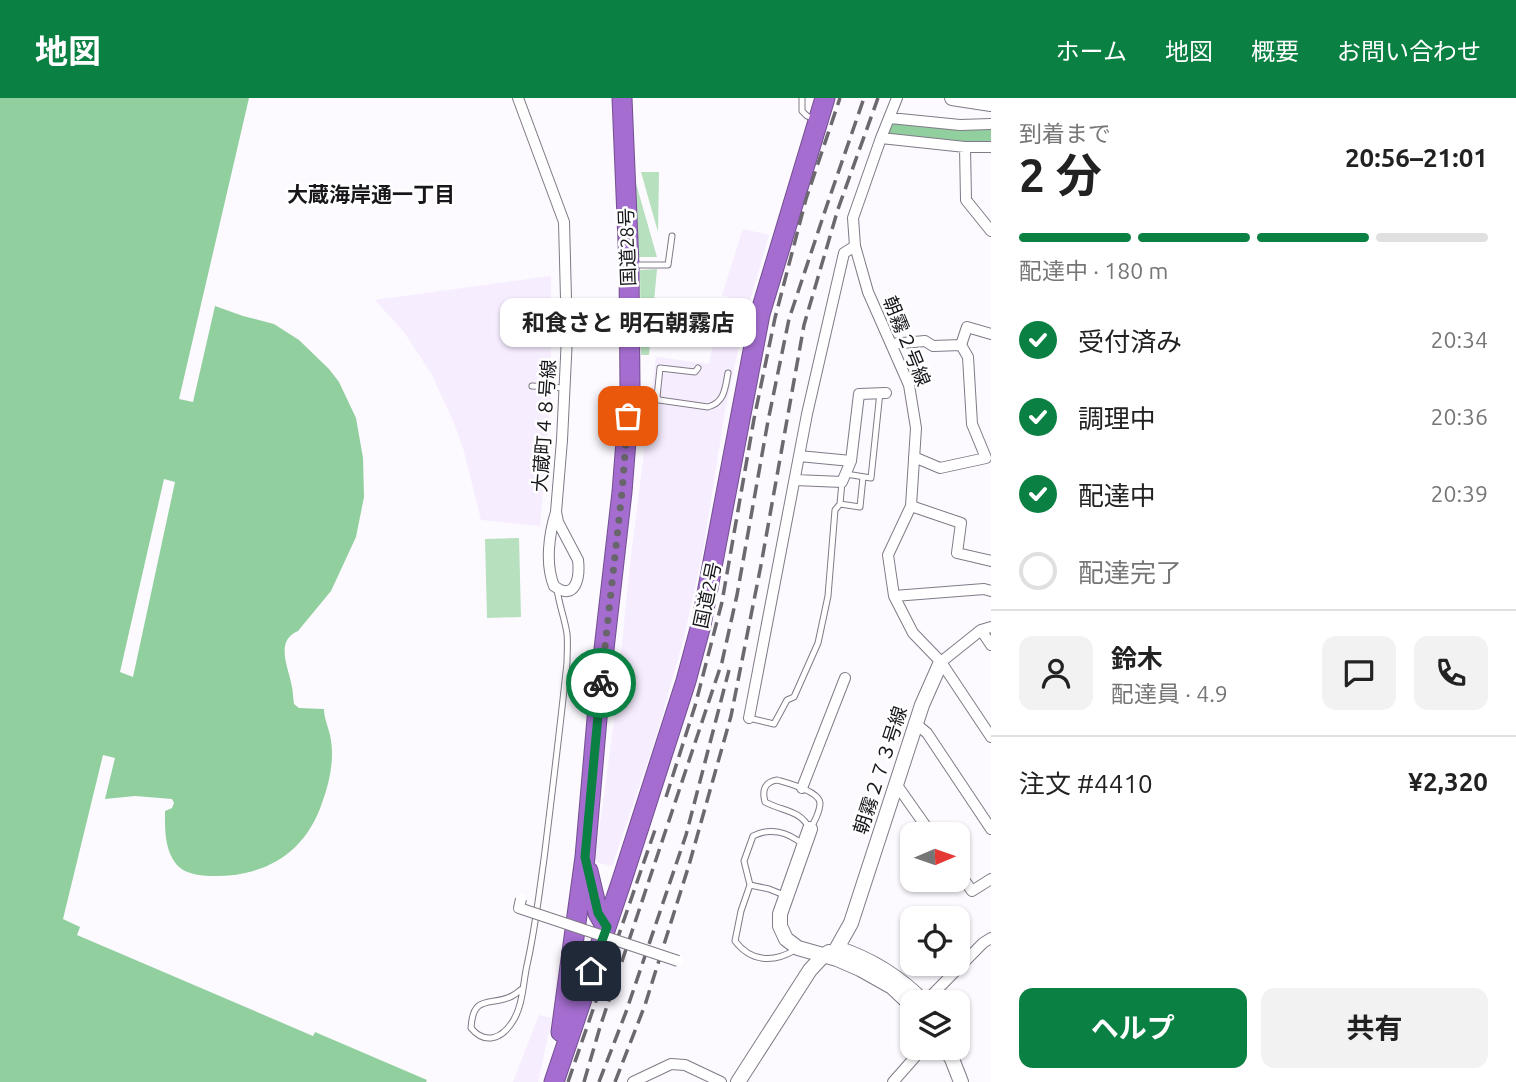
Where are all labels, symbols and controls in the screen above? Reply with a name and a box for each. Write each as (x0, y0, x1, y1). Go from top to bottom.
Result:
text: 地図 (35, 32, 101, 69)
text: ホーム (1056, 38, 1127, 65)
text: 地図 (1165, 38, 1213, 65)
text: 概要 (1251, 38, 1299, 65)
text: お問い合わせ (1337, 38, 1481, 65)
text: 到着まで (1019, 121, 1111, 146)
text: 20:56–21:01 (1345, 143, 1488, 172)
text: 2 分 (1019, 149, 1102, 201)
district label: 大蔵海岸通一丁目 (287, 182, 455, 206)
street label: 国道28号 (615, 207, 639, 287)
text: 配達中 · 180 m (1019, 258, 1168, 283)
street label: 朝霧２号線 (879, 293, 935, 389)
callout: 和食さと 明石朝霧店 (500, 297, 756, 346)
text: 和食さと 明石朝霧店 (522, 310, 734, 335)
icon: check (1019, 321, 1057, 359)
text: 受付済み (1078, 327, 1182, 356)
text: 20:34 (1430, 327, 1488, 352)
street label: 大蔵町４８号線 (528, 359, 560, 493)
pin (598, 386, 658, 446)
icon: bag (609, 397, 647, 435)
icon: check (1019, 398, 1057, 436)
text: 調理中 (1078, 404, 1156, 433)
text: 20:36 (1430, 404, 1488, 429)
icon: check (1019, 475, 1057, 513)
text: 配達中 (1078, 481, 1156, 510)
text: 20:39 (1430, 481, 1488, 506)
text: 配達完了 (1078, 558, 1182, 587)
street label: 国道2号 (689, 560, 725, 630)
button: person (1019, 636, 1093, 710)
button: chat (1322, 636, 1396, 710)
button: phone (1414, 636, 1488, 710)
text: 鈴木 (1111, 644, 1163, 673)
courier (566, 648, 636, 718)
icon: bike (582, 664, 620, 702)
text: 配達員 · 4.9 (1111, 681, 1228, 706)
street label: 朝霧２７３号線 (849, 703, 911, 837)
text: ¥2,320 (1408, 767, 1488, 796)
text: 注文 #4410 (1019, 769, 1153, 798)
north arrow (900, 822, 970, 892)
map controls (900, 822, 970, 1060)
button: locate (900, 906, 970, 976)
pin (561, 941, 621, 1001)
icon: home (572, 952, 610, 990)
button: ヘルプ (1019, 988, 1247, 1068)
button: 共有 (1261, 988, 1488, 1068)
button: layers (900, 990, 970, 1060)

